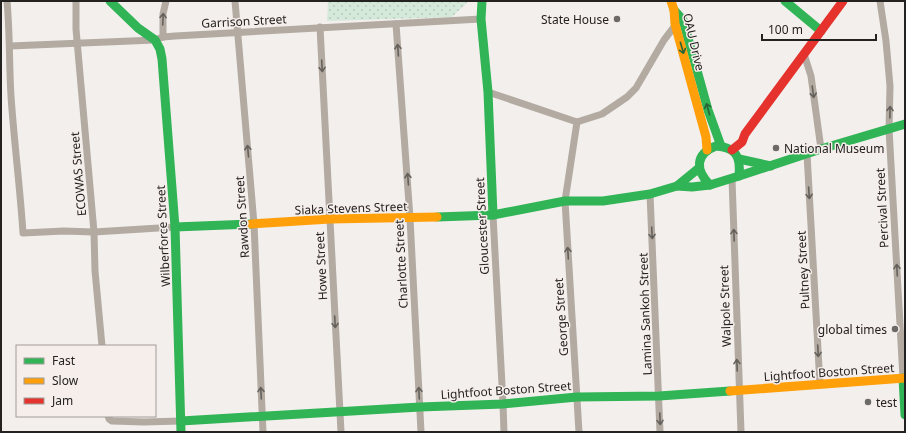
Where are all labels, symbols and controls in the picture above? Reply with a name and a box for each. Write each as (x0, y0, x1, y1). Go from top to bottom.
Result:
street label: Garrison Street (201, 10, 288, 32)
place label: State House (541, 11, 609, 28)
street label: OAU Drive (679, 12, 709, 73)
one-way arrow (160, 13, 167, 26)
marker: State House (612, 14, 622, 24)
scale bar (762, 16, 876, 42)
text: 100 m (768, 21, 803, 38)
one-way arrow (679, 42, 686, 55)
one-way arrow (395, 44, 402, 57)
one-way arrow (318, 59, 325, 72)
one-way arrow (809, 85, 817, 98)
one-way arrow (704, 103, 711, 116)
one-way arrow (886, 106, 894, 119)
street label: ECOWAS Street (66, 130, 90, 217)
place label: National Museum (784, 140, 884, 157)
marker: National Museum (771, 143, 781, 153)
one-way arrow (245, 145, 252, 158)
street label: Percival Street (871, 167, 893, 248)
one-way arrow (404, 173, 411, 186)
street label: Rawdon Street (231, 175, 253, 259)
street label: Gloucester Street (471, 176, 493, 275)
street label: Wilberforce Street (152, 184, 174, 287)
one-way arrow (806, 186, 813, 199)
street label: Siaka Stevens Street (294, 198, 408, 218)
street label: Charlotte Street (390, 218, 412, 309)
one-way arrow (649, 226, 656, 239)
one-way arrow (730, 229, 737, 242)
street label: Pultney Street (792, 230, 814, 310)
street label: Howe Street (311, 231, 331, 301)
one-way arrow (564, 247, 572, 260)
street label: Lamina Sankoh Street (634, 252, 656, 376)
street label: Walpole Street (715, 264, 735, 347)
one-way arrow (894, 264, 901, 277)
street label: George Street (550, 277, 572, 357)
one-way arrow (331, 315, 338, 328)
place label: global times (818, 321, 887, 338)
marker: global times (890, 324, 900, 334)
one-way arrow (814, 344, 822, 357)
legend (16, 345, 156, 417)
text: Fast (52, 352, 76, 369)
one-way arrow (734, 359, 741, 372)
street label: Lightfoot Boston Street (763, 359, 896, 385)
text: Slow (52, 372, 79, 389)
street label: Lightfoot Boston Street (440, 377, 573, 403)
one-way arrow (258, 387, 265, 400)
one-way arrow (415, 387, 423, 400)
text: Jam (51, 392, 73, 409)
place label: test (876, 394, 898, 411)
marker: test (863, 397, 873, 407)
one-way arrow (656, 412, 663, 425)

